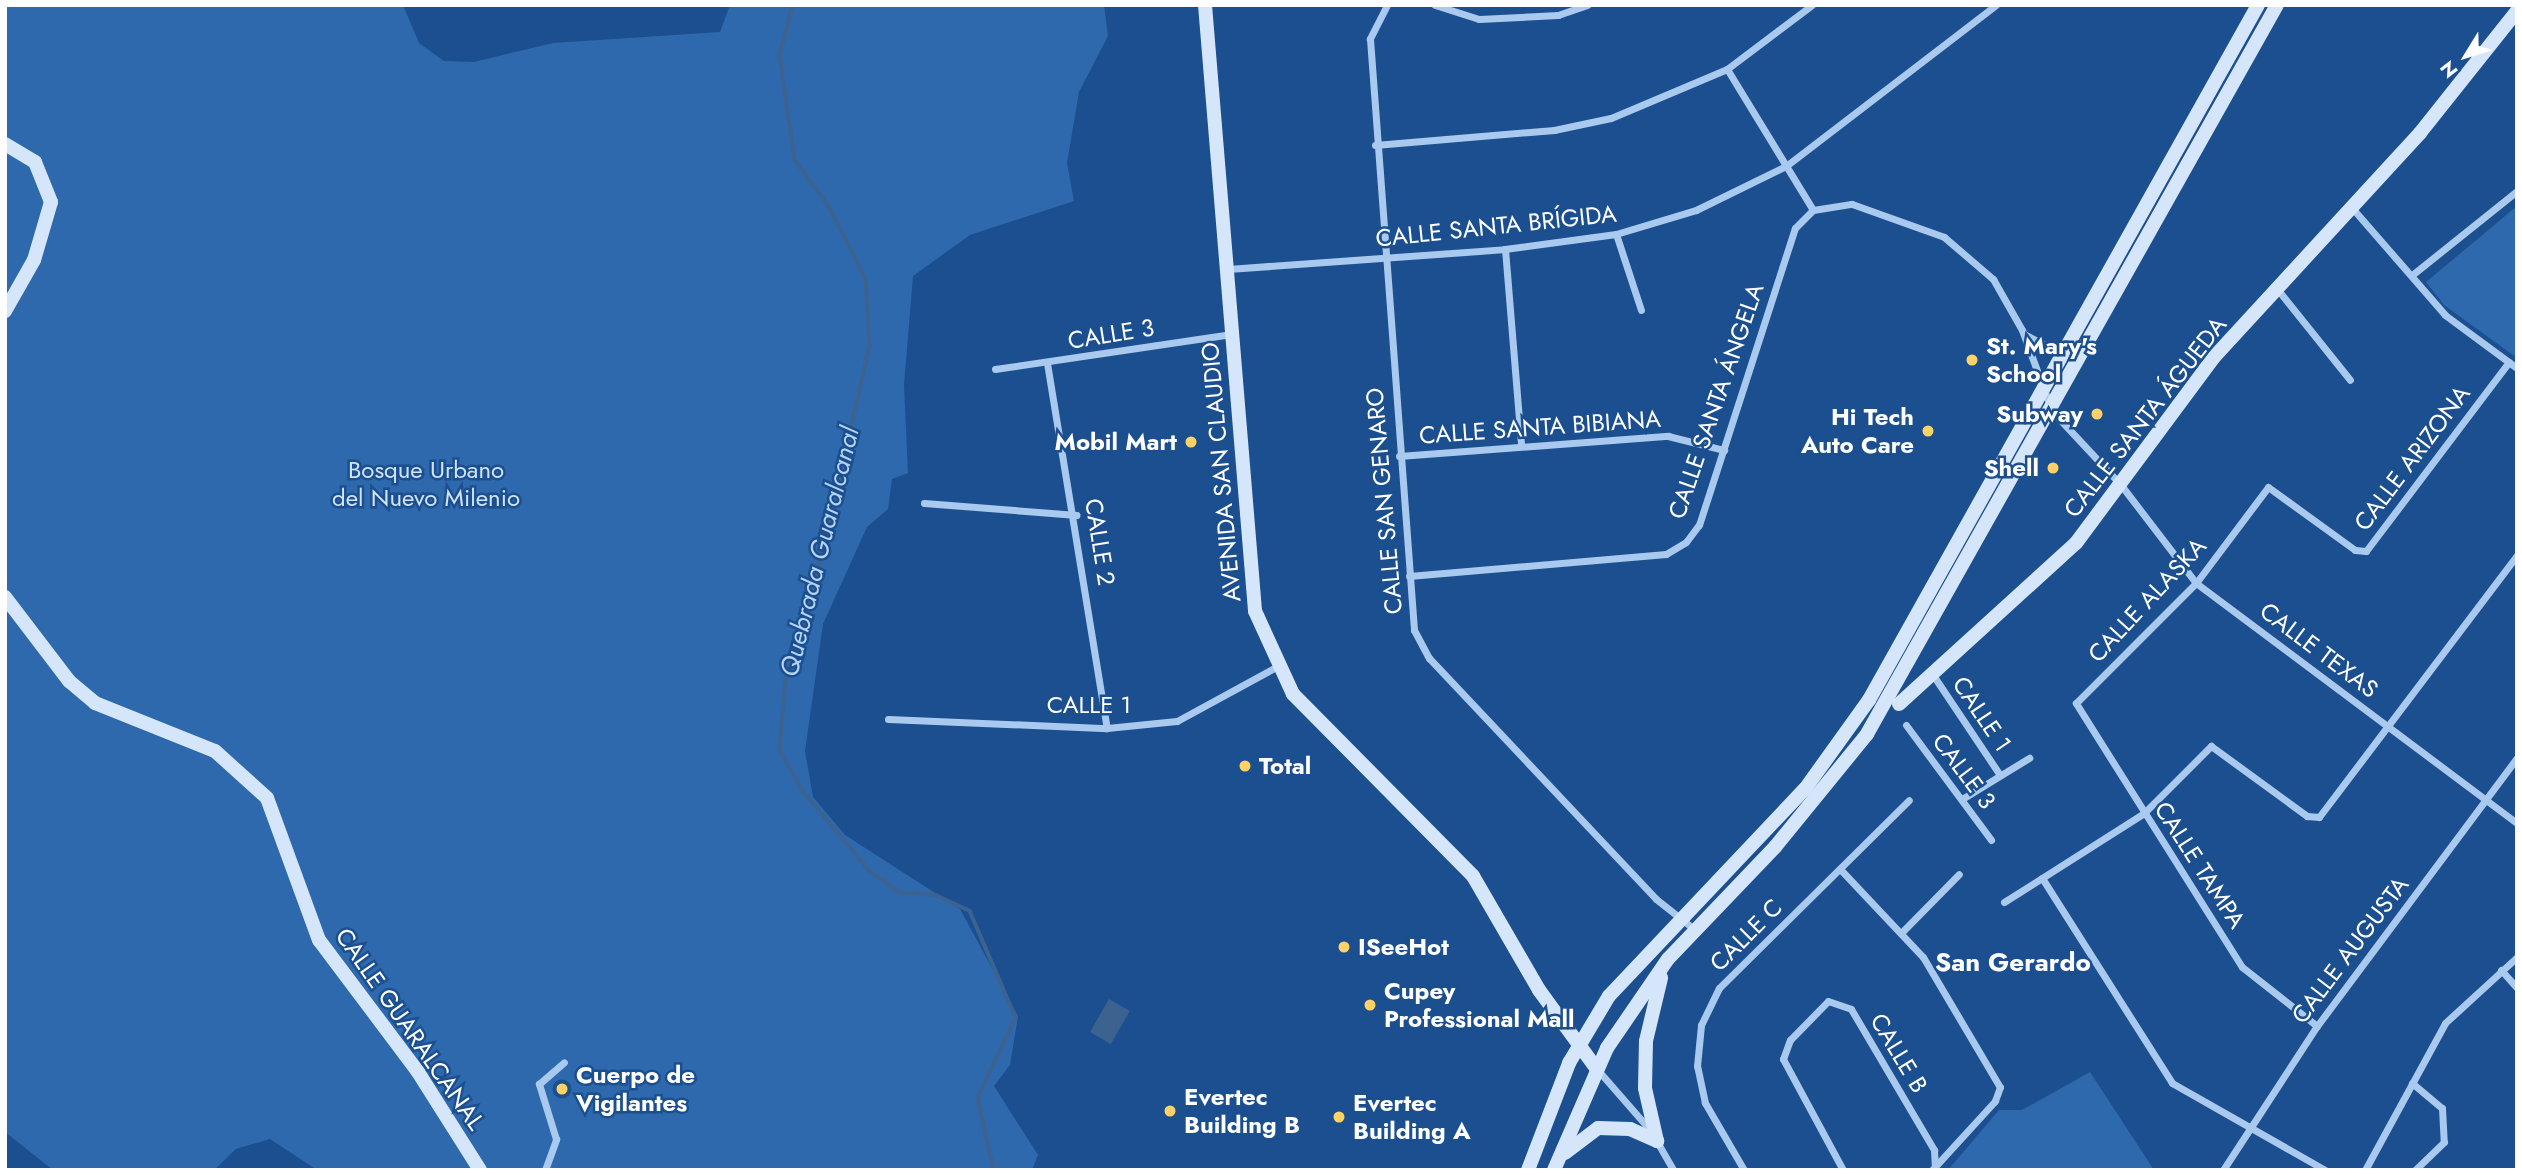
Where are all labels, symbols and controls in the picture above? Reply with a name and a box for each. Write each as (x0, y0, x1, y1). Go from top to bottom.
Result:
north arrow (2431, 21, 2501, 91)
text: N (2434, 55, 2464, 83)
street label: CALLE SANTA BRÍGIDA (1374, 199, 1618, 253)
street label: CALLE SANTA ÁNGELA (1662, 280, 1770, 522)
street label: CALLE SANTA ÁGUEDA (2058, 311, 2232, 523)
street label: CALLE 3 (1066, 313, 1156, 355)
place label: St. Mary's School (1986, 332, 2097, 388)
street label: AVENIDA SAN CLAUDIO (1195, 341, 1247, 603)
marker: St. Mary's School (1964, 352, 1980, 368)
street label: CALLE ARIZONA (2348, 380, 2476, 536)
street label: CALLE SAN GENARO (1360, 387, 1408, 615)
place label: Subway (1996, 400, 2083, 428)
place label: Hi Tech Auto Care (1801, 403, 1914, 459)
street label: CALLE SANTA BIBIANA (1418, 404, 1662, 450)
marker: Subway (2089, 406, 2105, 422)
marker: Hi Tech Auto Care (1920, 423, 1936, 439)
water label: Quebrada Guaralcanal (774, 424, 866, 680)
place label: Mobil Mart (1055, 428, 1177, 456)
marker: Mobil Mart (1183, 434, 1199, 450)
place label: Shell (1984, 454, 2039, 482)
park label: Bosque Urbano del Nuevo Milenio (332, 456, 520, 512)
marker: Shell (2045, 460, 2061, 476)
street label: CALLE 2 (1079, 496, 1121, 588)
street label: CALLE ALASKA (2082, 532, 2212, 668)
street label: CALLE TEXAS (2254, 596, 2384, 704)
street label: CALLE 1 (1946, 671, 2018, 757)
street label: CALLE 1 (1047, 691, 1131, 719)
street label: CALLE 3 (1926, 728, 2002, 814)
place label: Total (1259, 752, 1311, 780)
marker: Total (1237, 758, 1253, 774)
street label: CALLE TAMPA (2148, 796, 2252, 934)
street label: CALLE AUGUSTA (2285, 871, 2415, 1029)
street label: CALLE C (1704, 893, 1788, 977)
street label: CALLE GUARALCANAL (329, 922, 491, 1136)
place label: ISeeHot (1358, 933, 1449, 961)
marker: ISeeHot (1336, 939, 1352, 955)
district label: San Gerardo (1935, 947, 2091, 979)
place label: Cupey Professional Mall (1384, 977, 1575, 1033)
marker: Cupey Professional Mall (1362, 997, 1378, 1013)
street label: CALLE B (1864, 1008, 1934, 1098)
place label: Cuerpo de Vigilantes (576, 1061, 695, 1117)
marker: Cuerpo de Vigilantes (554, 1081, 570, 1097)
place label: Evertec Building B (1184, 1083, 1300, 1139)
place label: Evertec Building A (1353, 1089, 1471, 1145)
marker: Evertec Building B (1162, 1103, 1178, 1119)
marker: Evertec Building A (1331, 1109, 1347, 1125)

